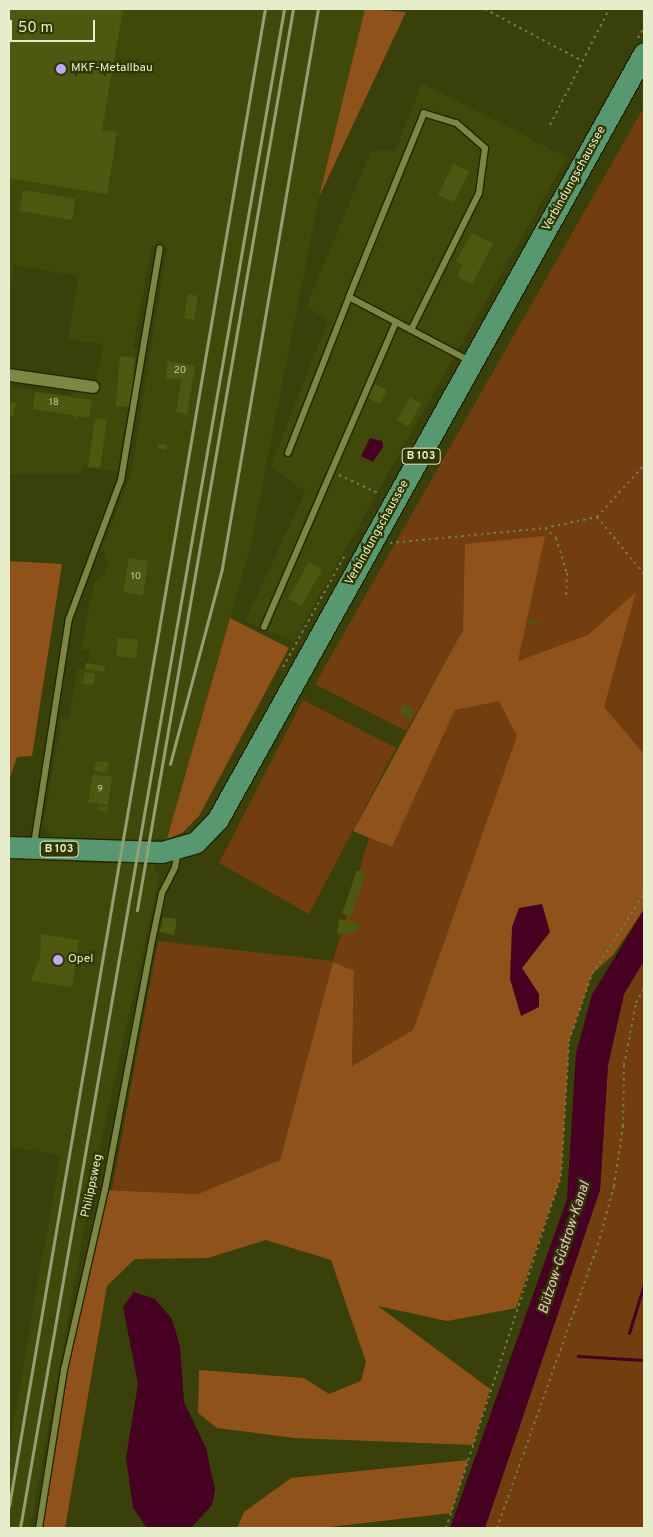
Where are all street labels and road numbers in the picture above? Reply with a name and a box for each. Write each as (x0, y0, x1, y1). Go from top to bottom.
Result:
street label: Verbindungschaussee (540, 124, 610, 234)
road number: B 103 (401, 448, 441, 464)
street label: Verbindungschaussee (343, 478, 413, 588)
road number: B 103 (39, 841, 79, 858)
street label: Philippsweg (79, 1153, 107, 1219)

